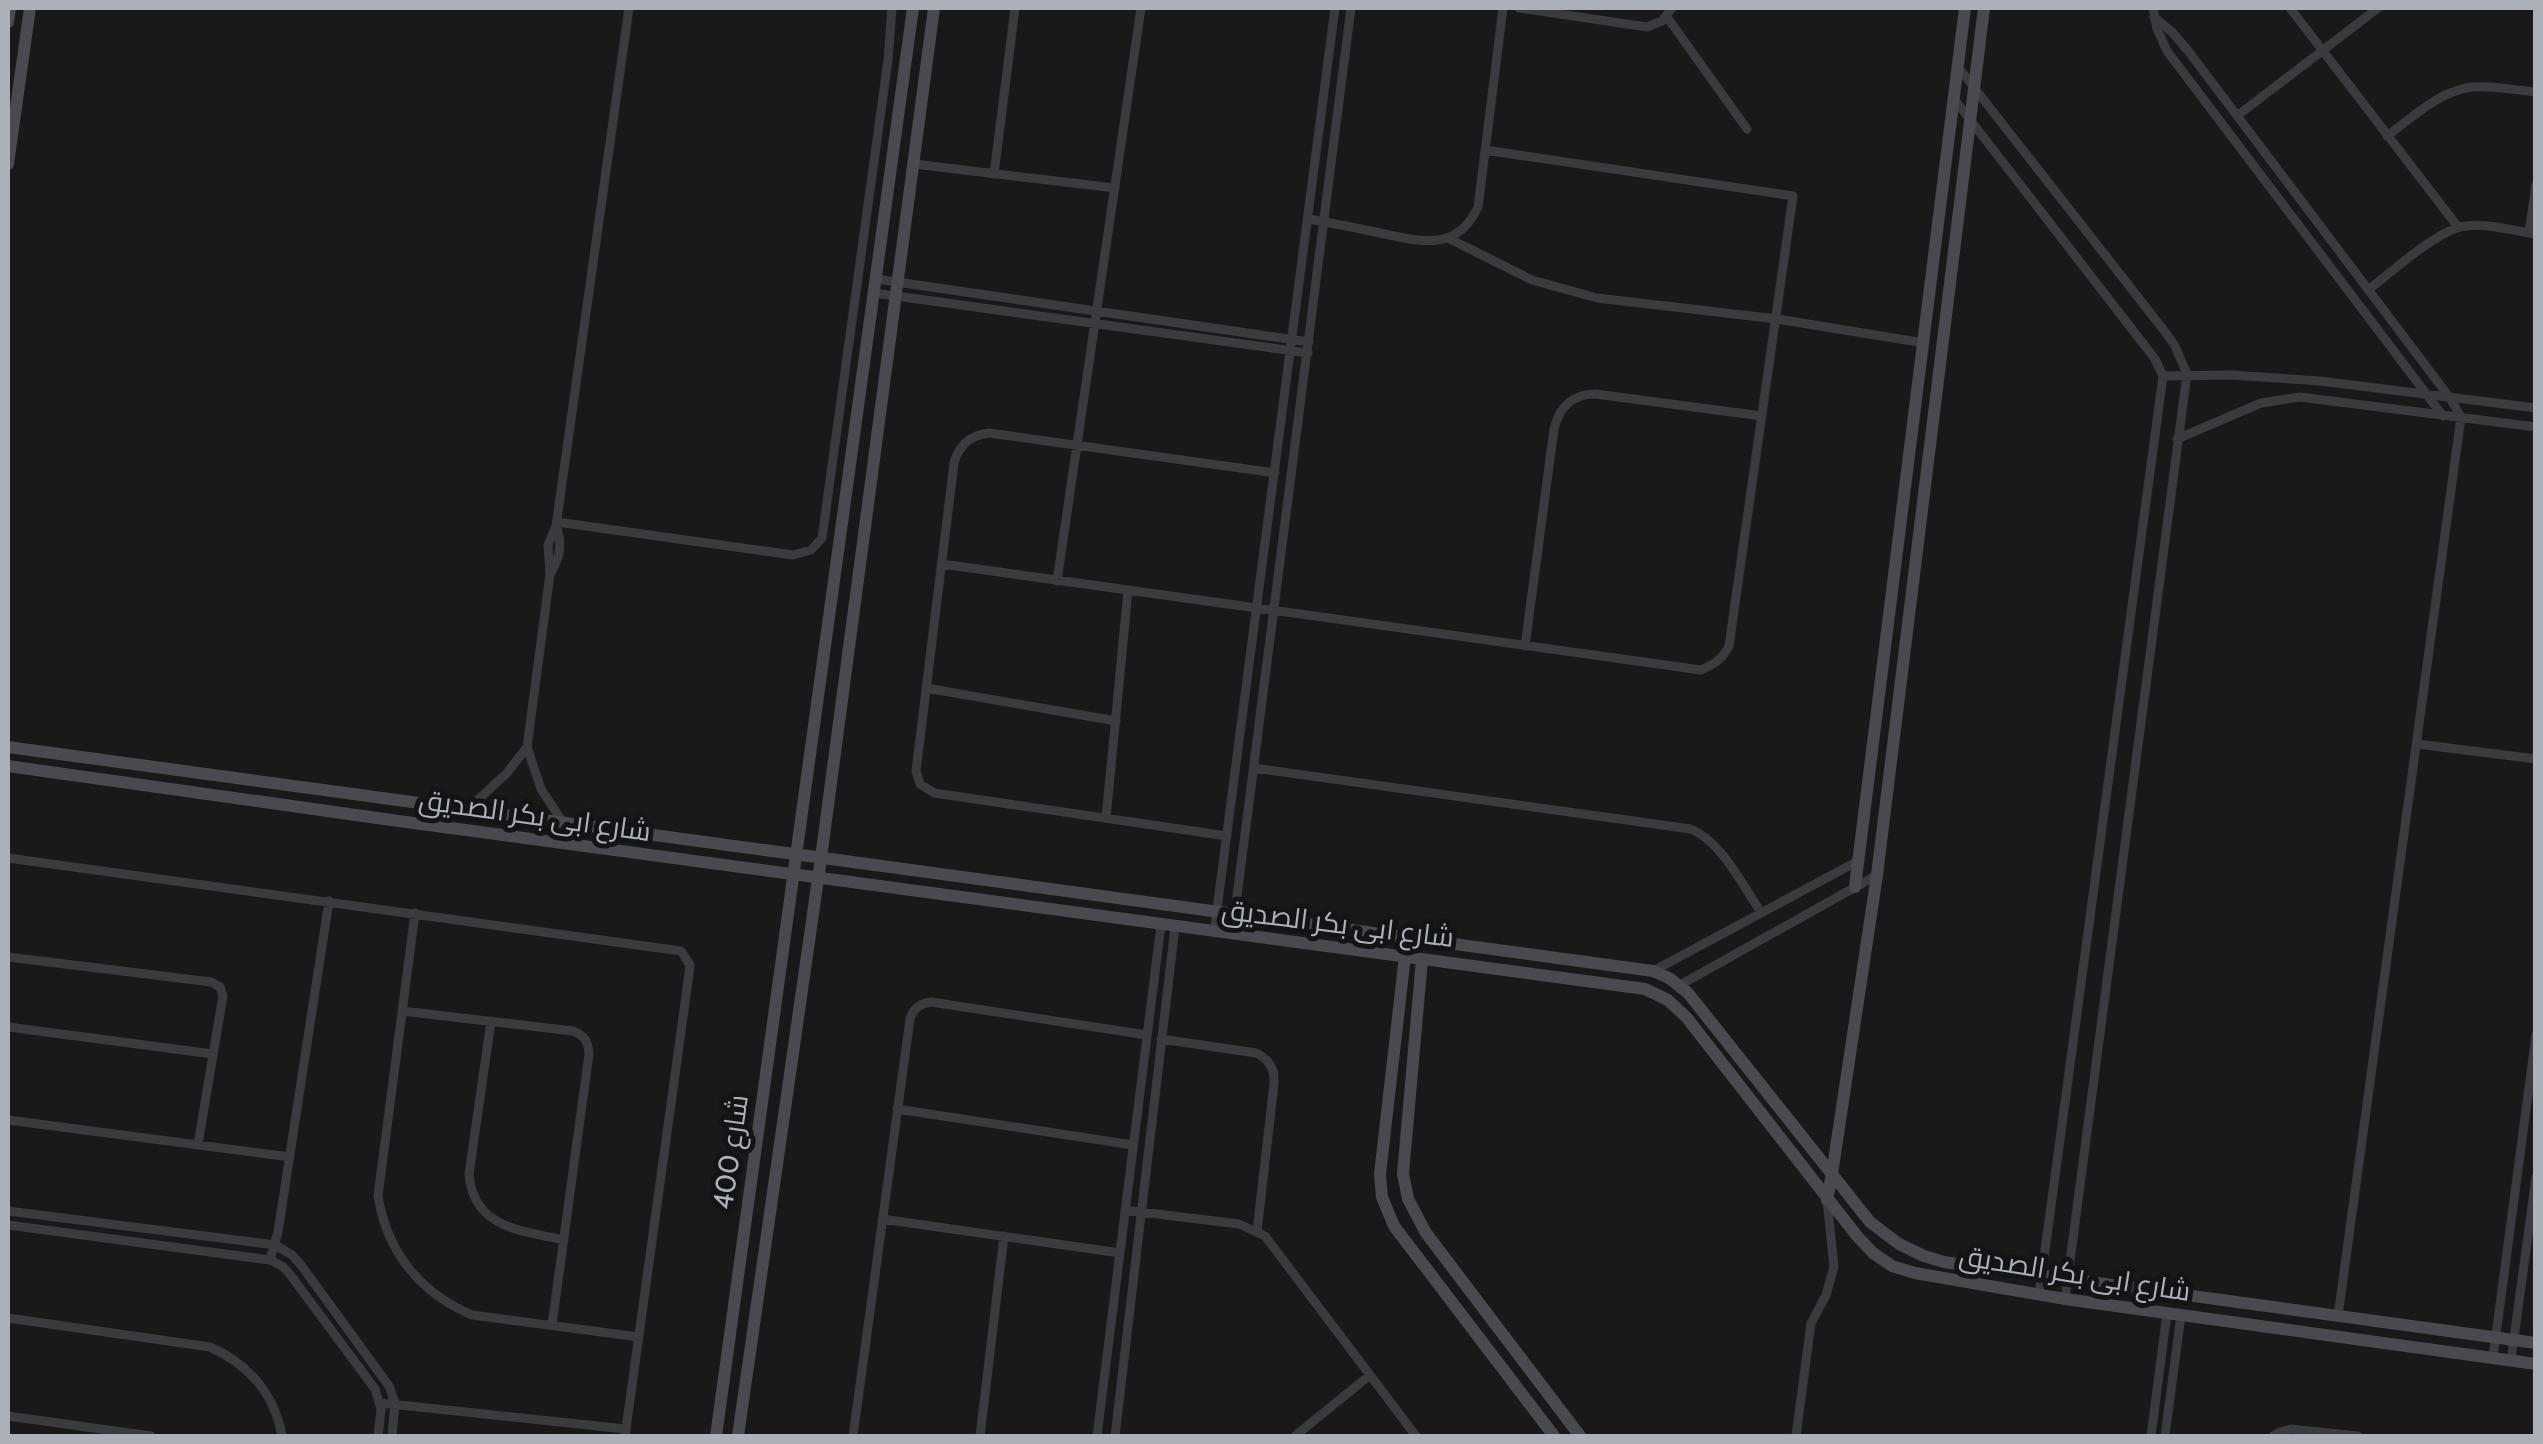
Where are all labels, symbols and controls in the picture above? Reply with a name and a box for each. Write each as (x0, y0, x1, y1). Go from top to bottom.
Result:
street label: شارع ابى بكر الصديق (417, 782, 653, 850)
street label: شارع ابى بكر الصديق (1220, 892, 1456, 956)
street label: شارع 400 (705, 1092, 757, 1212)
street label: شارع ابى بكر الصديق (1957, 1238, 2193, 1310)

